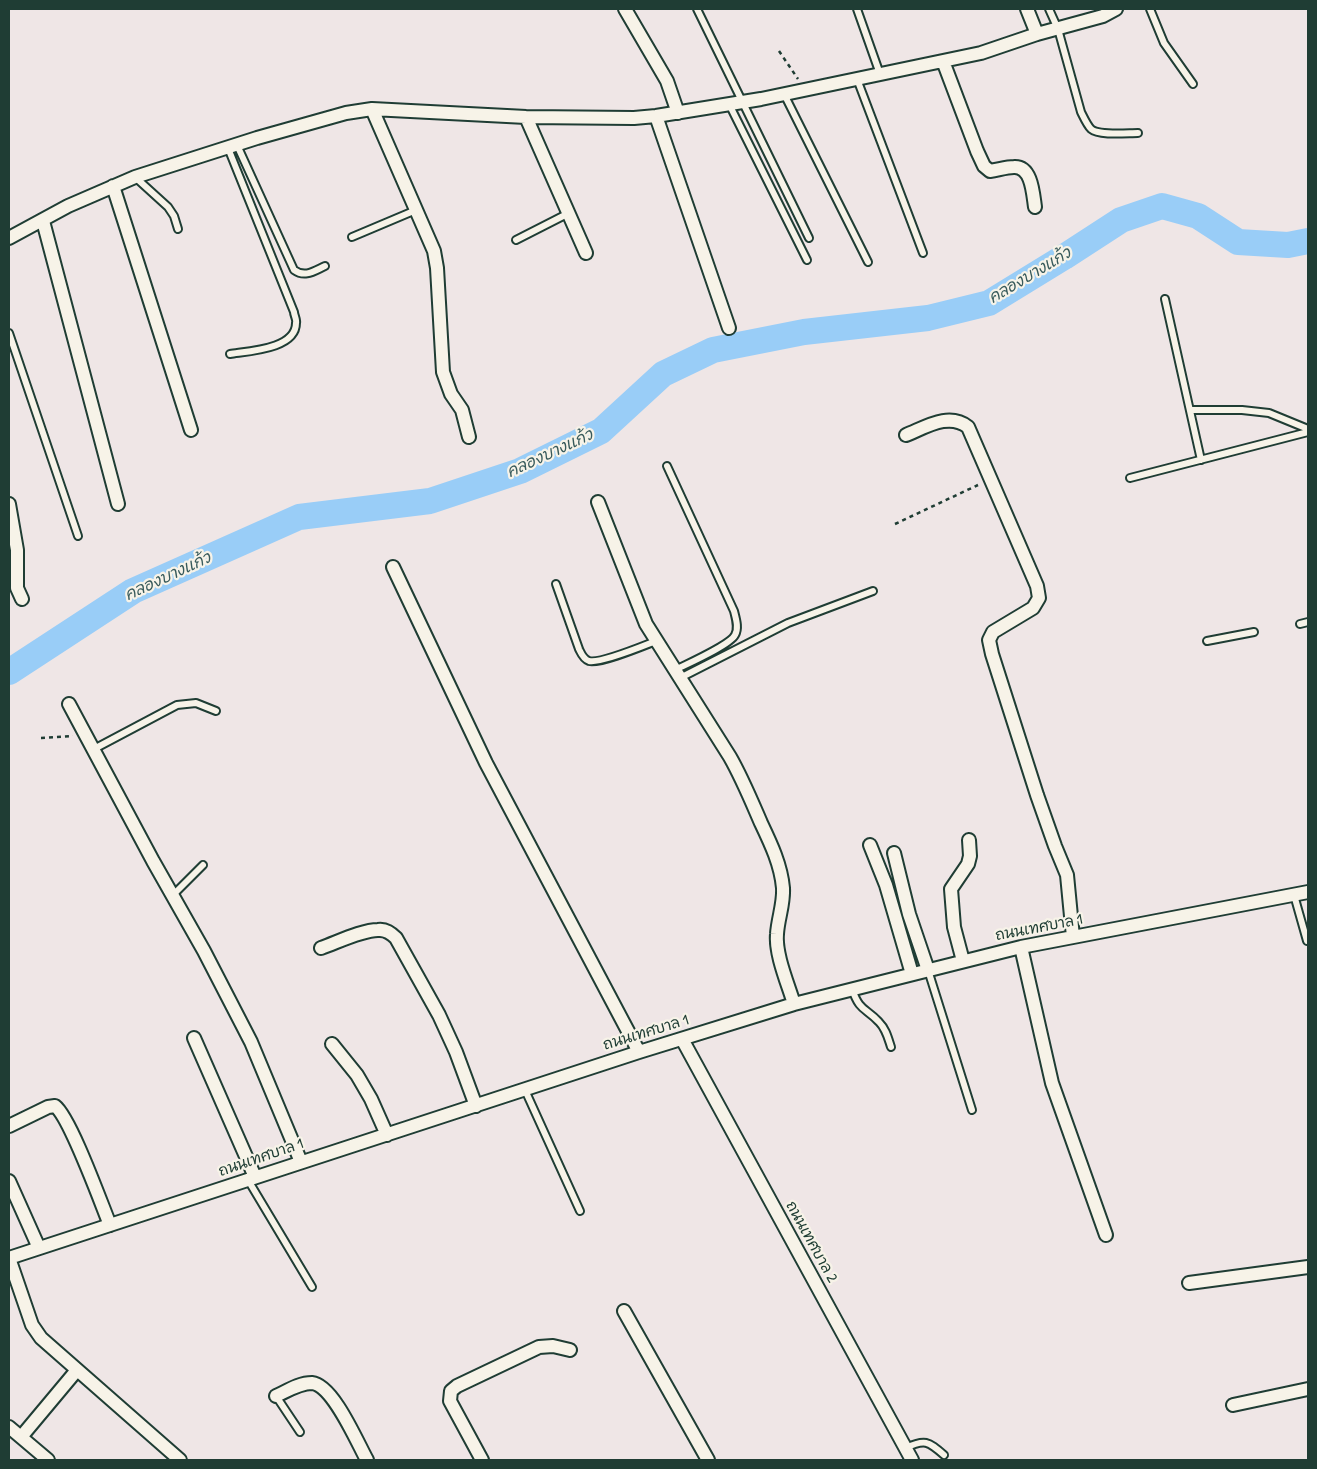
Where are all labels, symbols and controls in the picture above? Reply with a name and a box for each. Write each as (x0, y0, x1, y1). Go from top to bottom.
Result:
water label: คลองบางแก้ว (985, 244, 1075, 308)
water label: คลองบางแก้ว (504, 426, 596, 482)
water label: คลองบางแก้ว (122, 549, 214, 605)
street label: ถนนเทศบาล 1 (994, 911, 1084, 945)
street label: ถนนเทศบาล 1 (601, 1011, 691, 1055)
street label: ถนนเทศบาล 1 (216, 1135, 306, 1181)
street label: ถนนเทศบาล 2 (781, 1198, 841, 1286)

